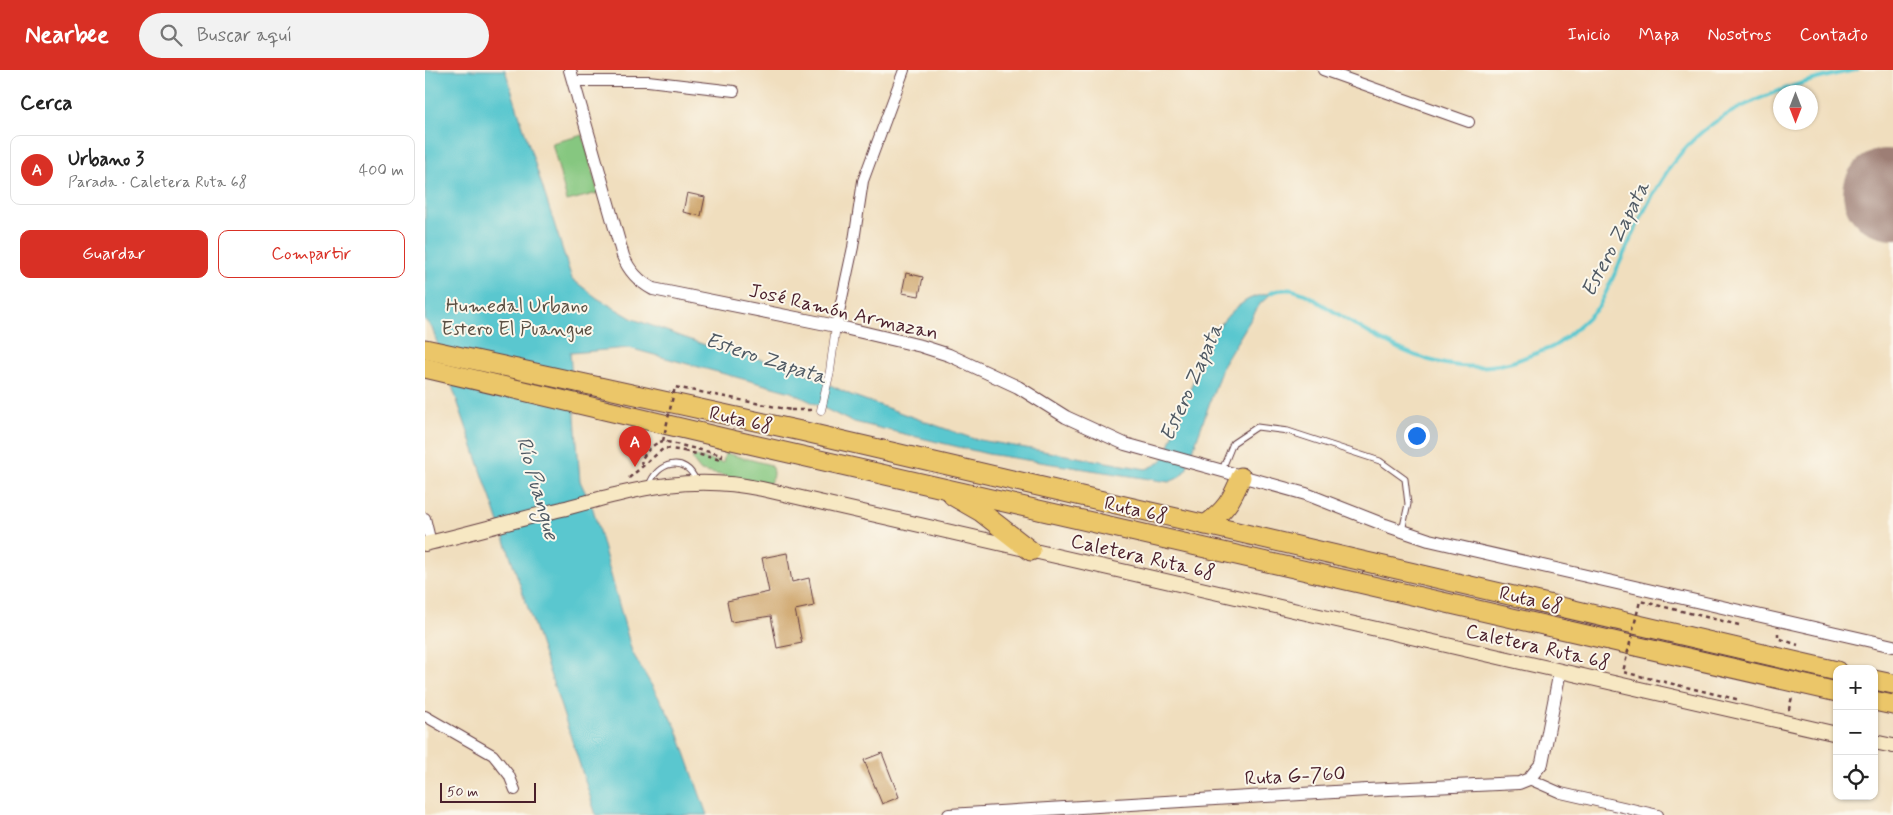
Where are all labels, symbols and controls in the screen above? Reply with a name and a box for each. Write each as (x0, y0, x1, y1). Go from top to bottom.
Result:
search box (139, 13, 489, 58)
text: Nearbee (25, 20, 109, 51)
icon: search (157, 21, 185, 49)
text: Buscar aquí (197, 23, 292, 48)
text: Inicio (1568, 23, 1610, 47)
text: Mapa (1638, 23, 1679, 47)
text: Nosotros (1707, 23, 1772, 47)
text: Contacto (1800, 23, 1868, 47)
north arrow (1773, 85, 1818, 130)
text: Cerca (20, 89, 73, 117)
text: Urbano 3 (68, 147, 144, 172)
text: A (32, 160, 42, 181)
text: 400 m (359, 160, 404, 181)
text: Parada · Caletera Ruta 68 (68, 172, 247, 193)
water label: Estero Zapata (1575, 176, 1658, 302)
button: Guardar (20, 230, 208, 278)
button: Compartir (218, 230, 405, 278)
street label: José Ramón Armazan (746, 278, 941, 347)
park label: Humedal Urbano Estero El Puangue (441, 293, 593, 343)
water label: Estero Zapata (1153, 318, 1231, 446)
water label: Estero Zapata (701, 326, 831, 392)
street label: Ruta 68 (706, 400, 775, 441)
your location (1404, 423, 1430, 449)
pin: A (619, 426, 651, 467)
water label: Río Puangue (507, 433, 566, 545)
street label: Ruta 68 (1101, 490, 1170, 531)
street label: Caletera Ruta 68 (1068, 528, 1217, 587)
street label: Ruta 68 (1496, 580, 1565, 621)
street label: Caletera Ruta 68 (1463, 618, 1612, 677)
map controls (1833, 665, 1878, 800)
button: + (1833, 665, 1878, 710)
button: − (1833, 710, 1878, 755)
button: locate (1833, 755, 1878, 800)
street label: Ruta G-760 (1244, 760, 1346, 793)
scale bar (440, 780, 536, 803)
text: 50 m (447, 783, 478, 801)

